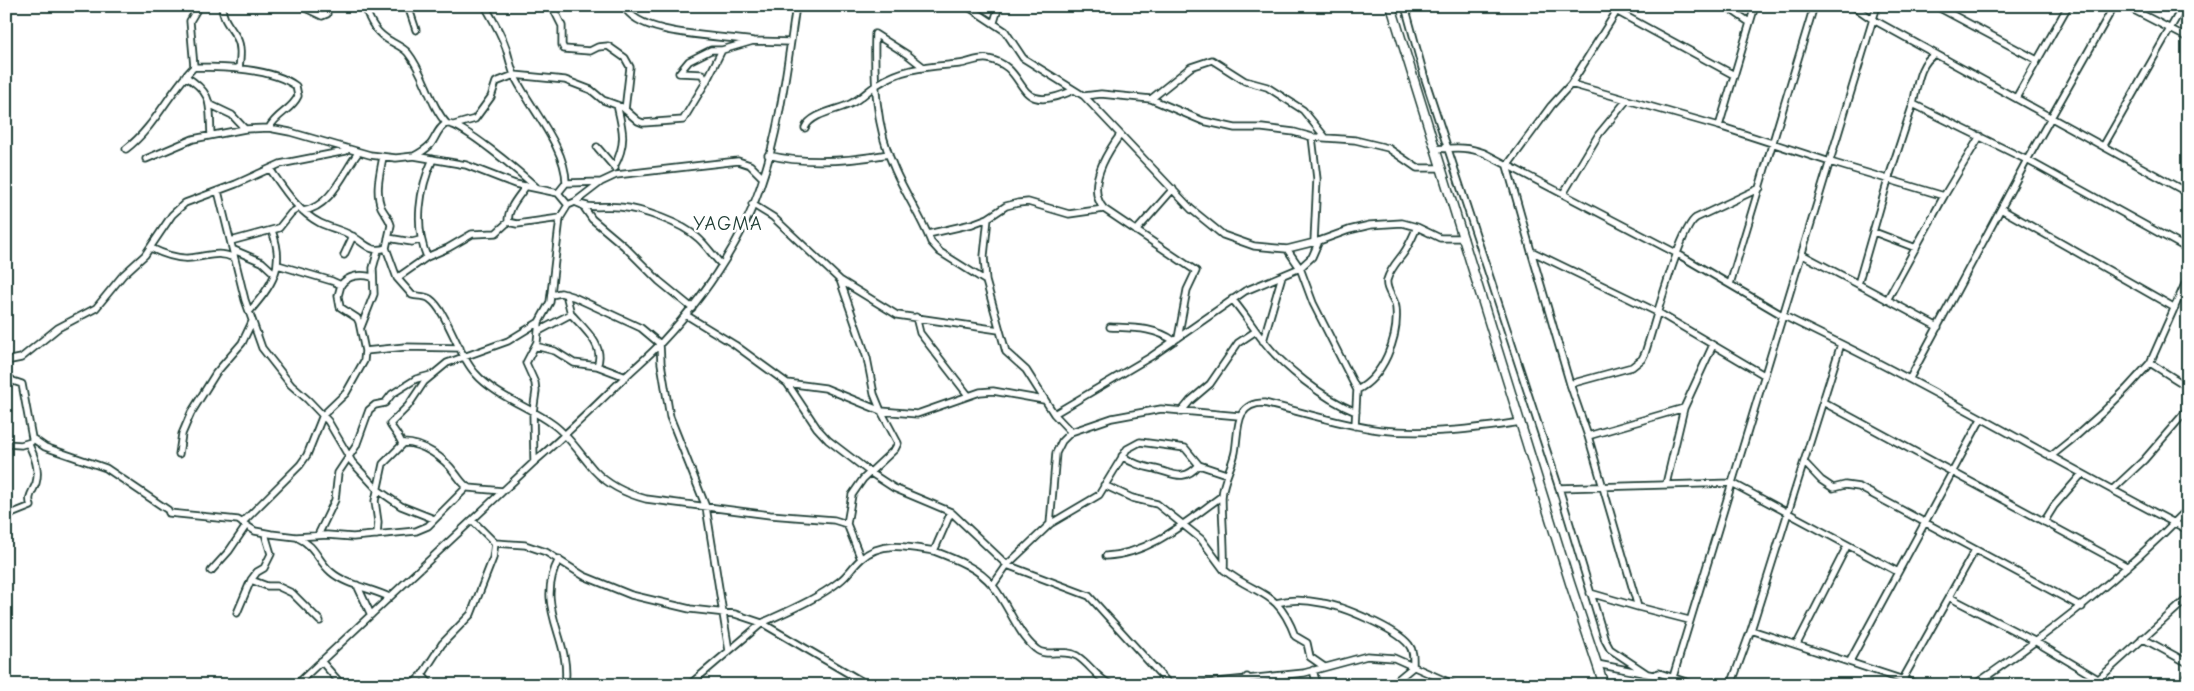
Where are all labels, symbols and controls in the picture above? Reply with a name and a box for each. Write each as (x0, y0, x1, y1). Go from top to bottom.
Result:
district label: YAGMA (693, 212, 763, 235)

